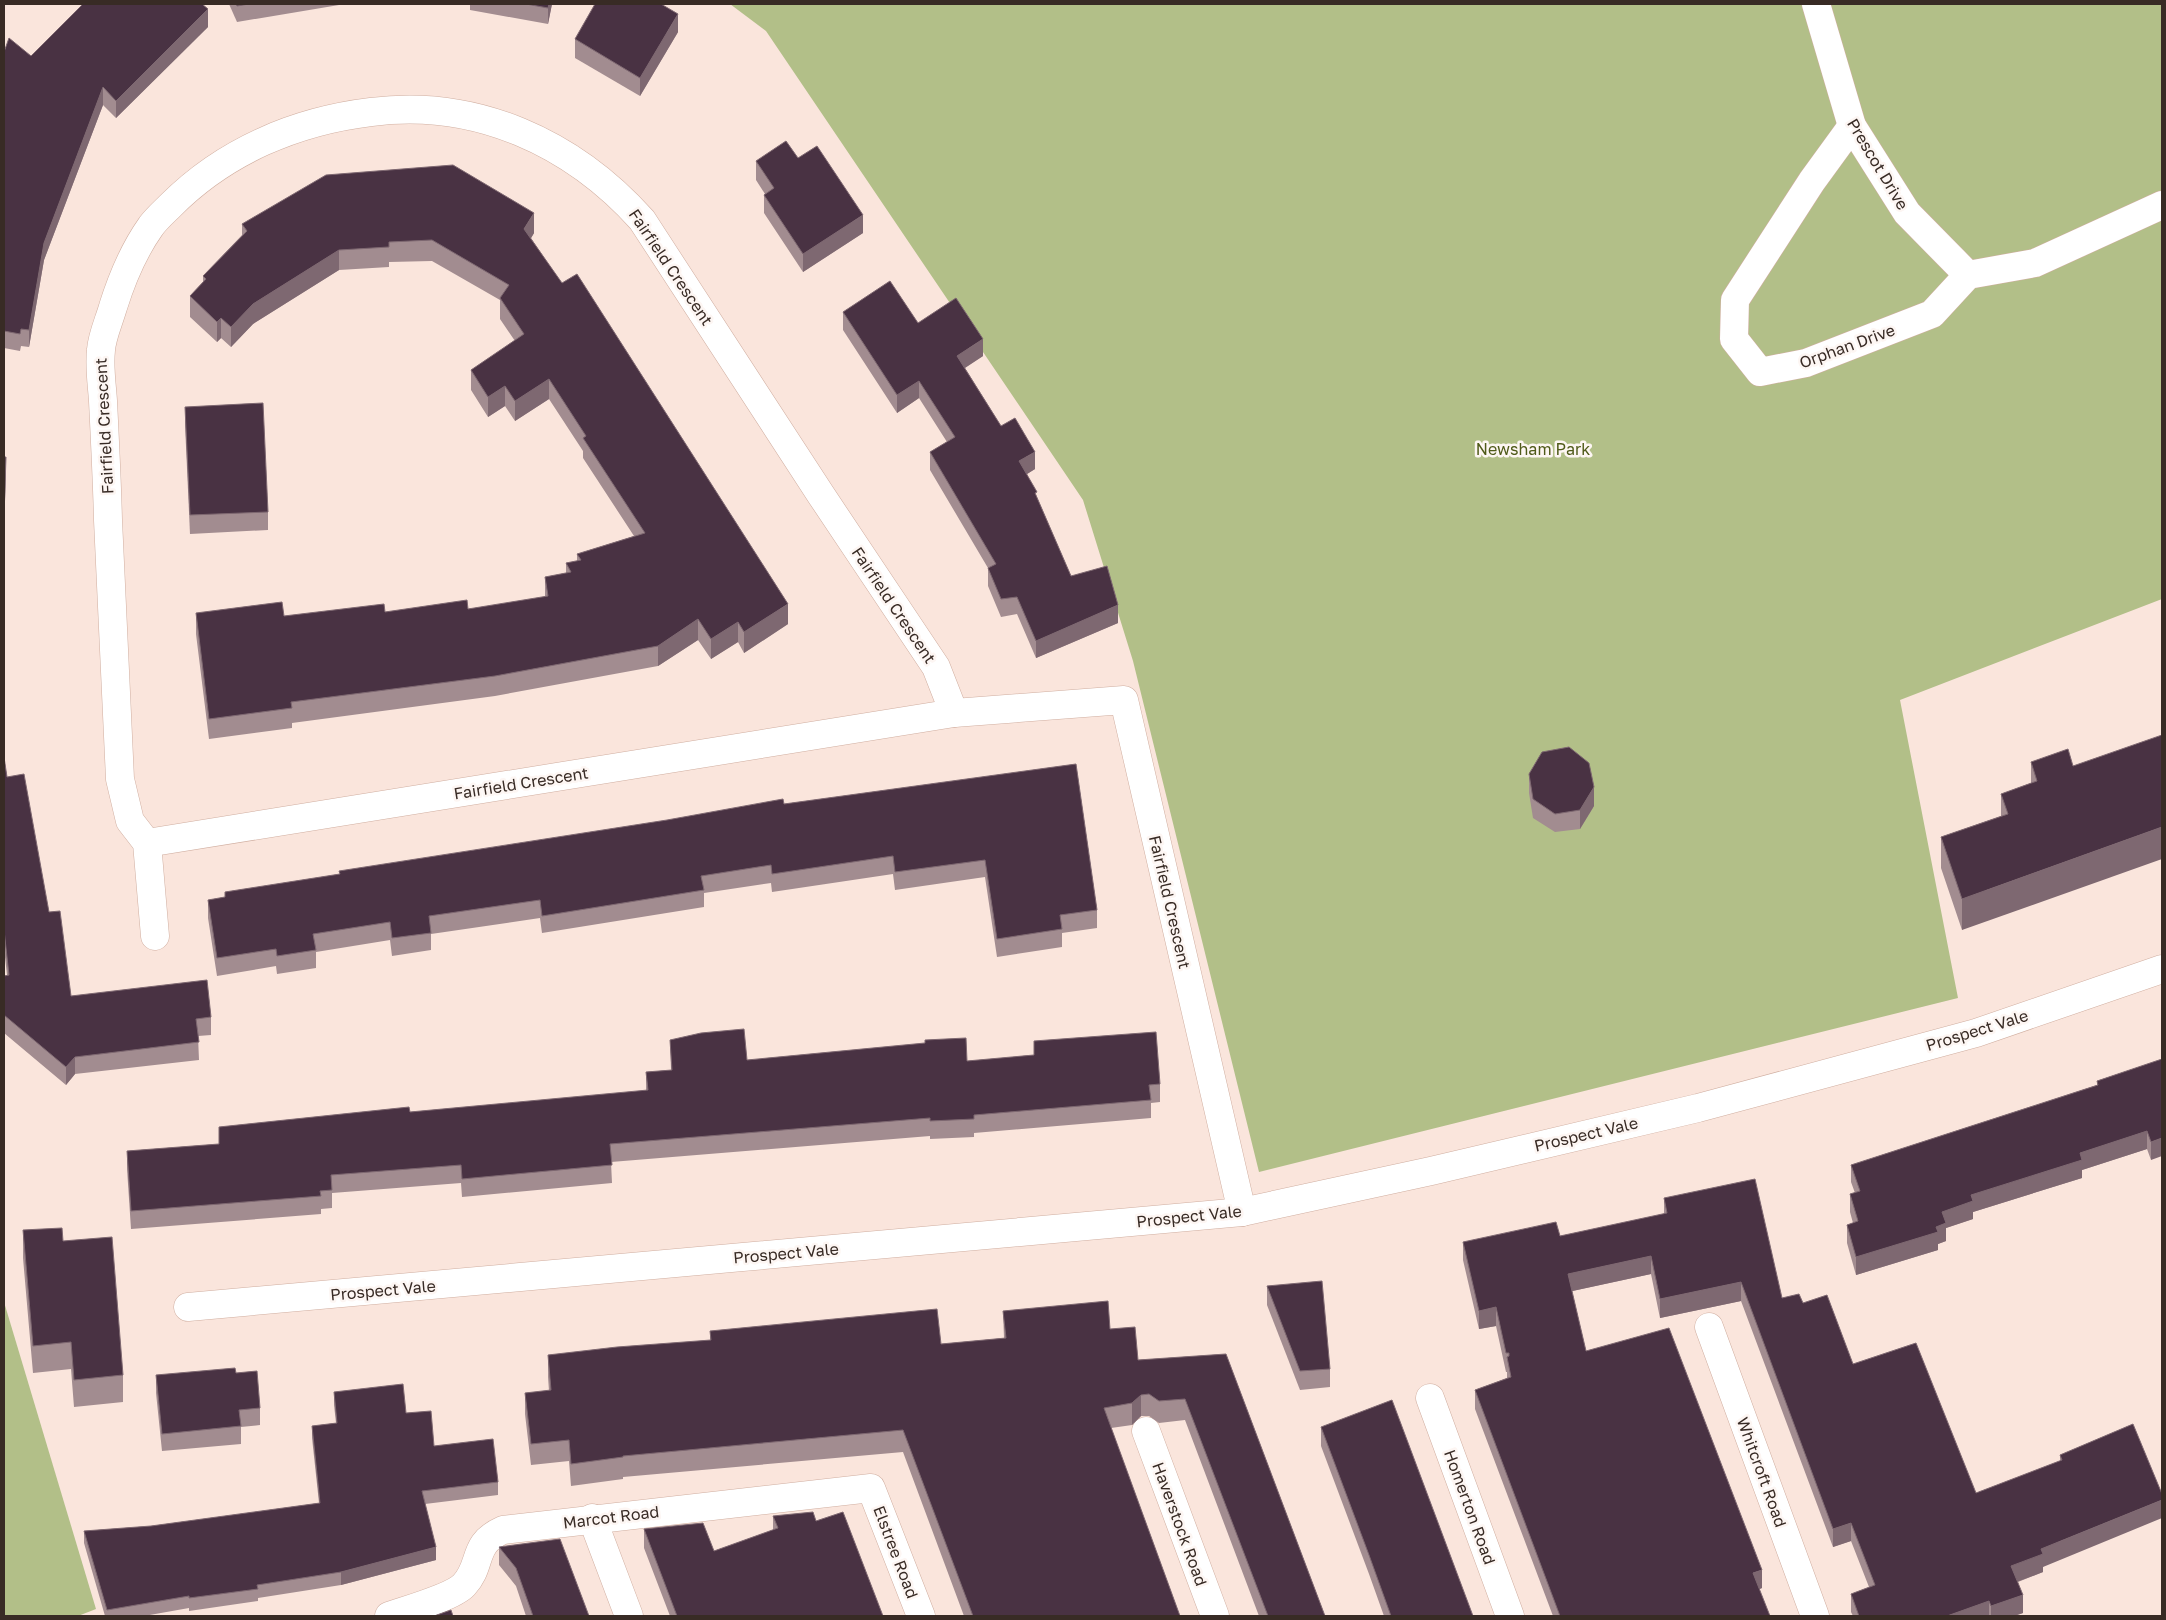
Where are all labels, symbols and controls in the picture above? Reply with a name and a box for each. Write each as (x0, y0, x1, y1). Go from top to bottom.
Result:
street label: Prescot Drive (1843, 115, 1913, 213)
street label: Fairfield Crescent (625, 205, 717, 329)
street label: Orphan Drive (1796, 319, 1898, 373)
street label: Fairfield Crescent (90, 358, 118, 494)
park label: Newsham Park (1476, 439, 1590, 459)
street label: Fairfield Crescent (848, 543, 940, 667)
street label: Fairfield Crescent (452, 762, 590, 804)
street label: Fairfield Crescent (1145, 833, 1195, 971)
street label: Prospect Vale (1923, 1005, 2031, 1055)
street label: Prospect Vale (1532, 1112, 1640, 1156)
street label: Prospect Vale (1135, 1201, 1243, 1231)
street label: Prospect Vale (732, 1238, 840, 1268)
street label: Prospect Vale (329, 1275, 437, 1305)
street label: Whitcroft Road (1733, 1414, 1791, 1530)
street label: Homerton Road (1440, 1447, 1500, 1567)
street label: Haverstock Road (1148, 1459, 1212, 1589)
street label: Marcot Road (562, 1501, 660, 1533)
street label: Elstree Road (869, 1503, 923, 1601)

